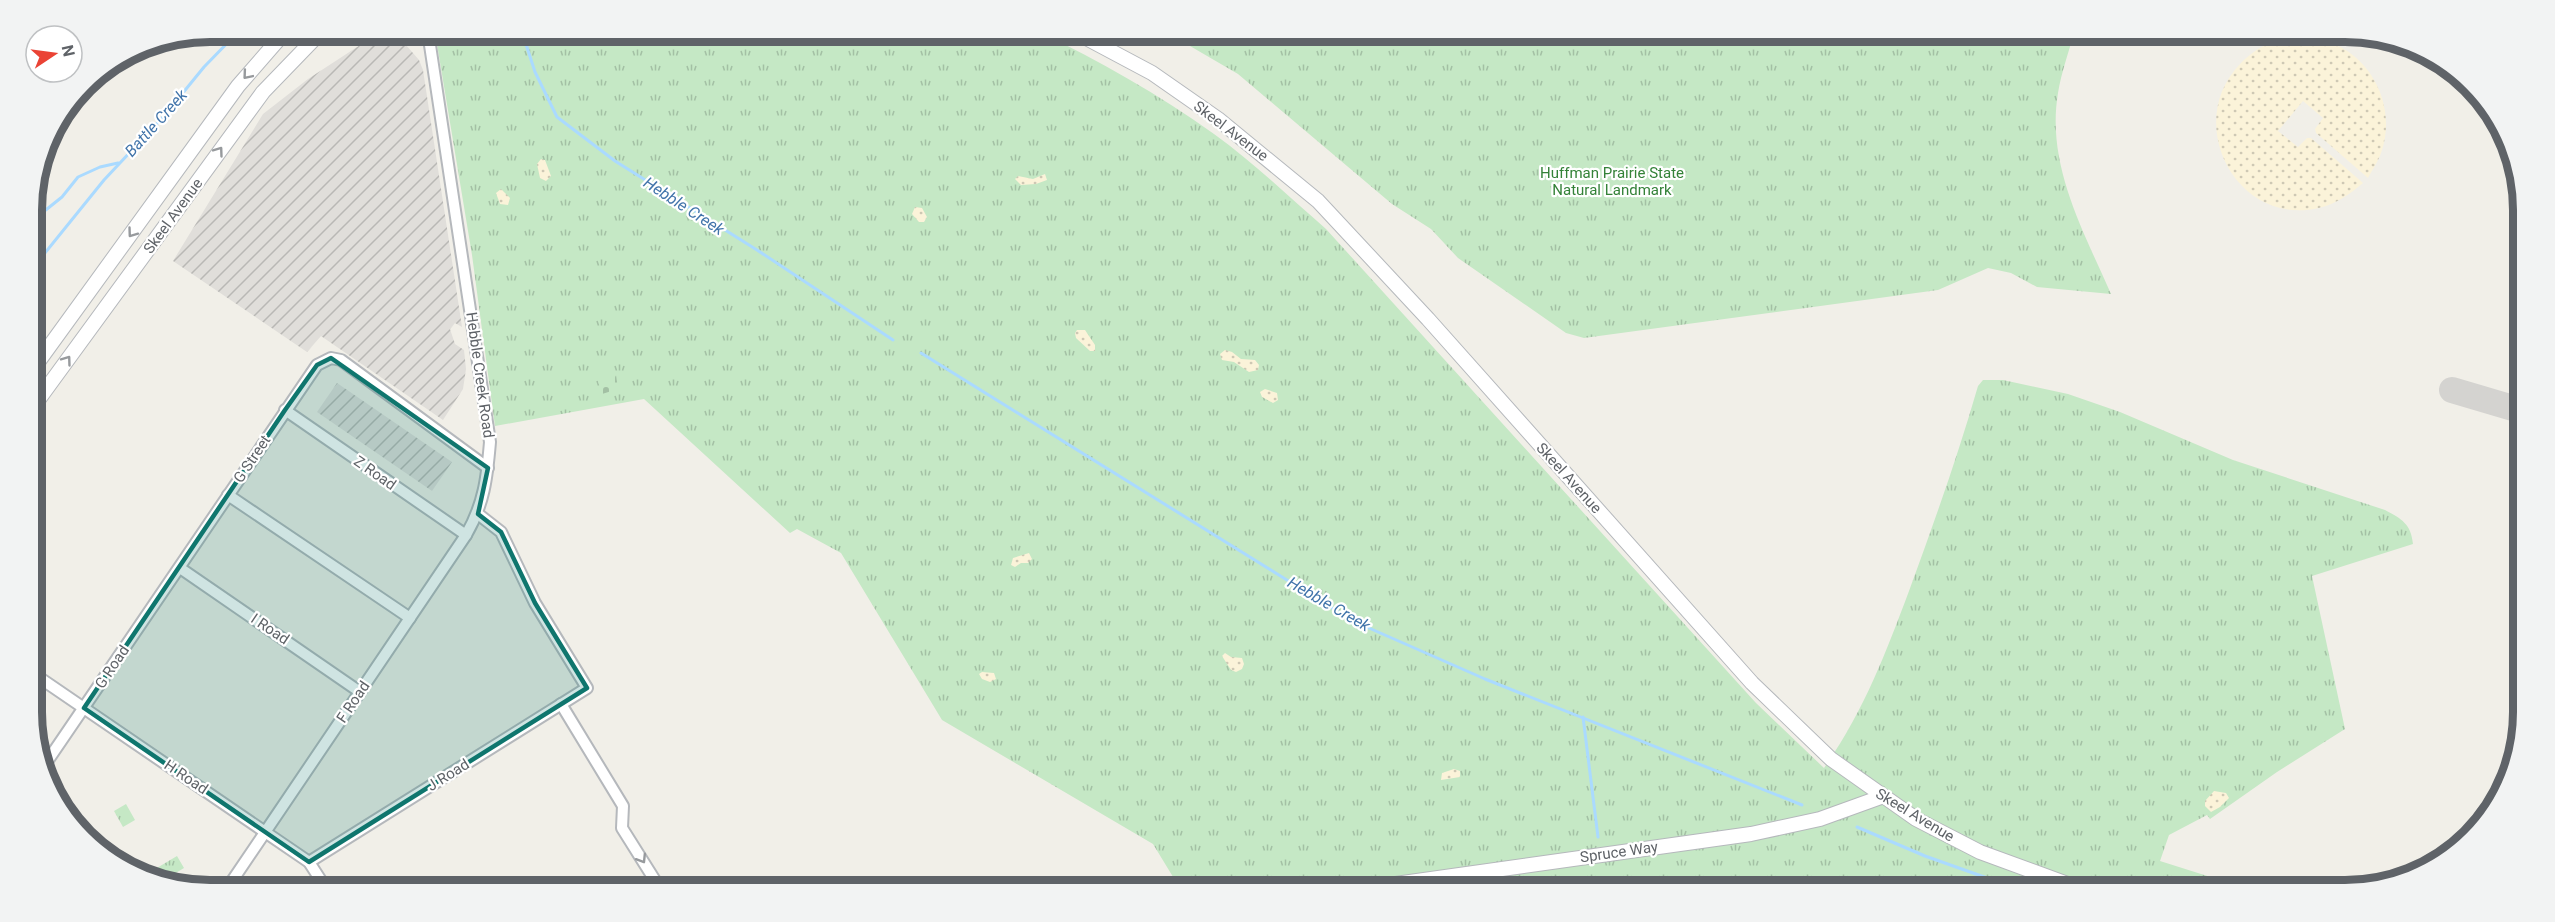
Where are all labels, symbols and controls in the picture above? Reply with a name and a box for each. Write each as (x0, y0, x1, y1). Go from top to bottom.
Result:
north arrow (24, 24, 84, 84)
text: N (58, 43, 79, 58)
one-way arrow (243, 69, 254, 80)
water label: Battle Creek (121, 85, 192, 160)
street label: Skeel Avenue (1190, 97, 1272, 165)
one-way arrow (212, 147, 223, 158)
park label: Huffman Prairie State Natural Landmark (1540, 164, 1684, 199)
water label: Hebble Creek (640, 173, 729, 240)
street label: Skeel Avenue (140, 175, 206, 257)
one-way arrow (128, 226, 139, 237)
street label: Hebble Creek Road (462, 311, 498, 439)
one-way arrow (60, 355, 71, 366)
street label: G Street (230, 432, 274, 486)
street label: Skeel Avenue (1533, 439, 1605, 517)
street label: Z Road (351, 452, 399, 494)
water label: Hebble Creek (1284, 573, 1375, 636)
street label: I Road (247, 610, 293, 648)
street label: G Road (91, 642, 133, 692)
street label: F Road (333, 678, 373, 726)
street label: J Road (424, 755, 472, 795)
street label: H Road (161, 756, 211, 798)
street label: Skeel Avenue (1872, 784, 1958, 846)
street label: Spruce Way (1579, 838, 1659, 866)
one-way arrow (634, 853, 646, 863)

